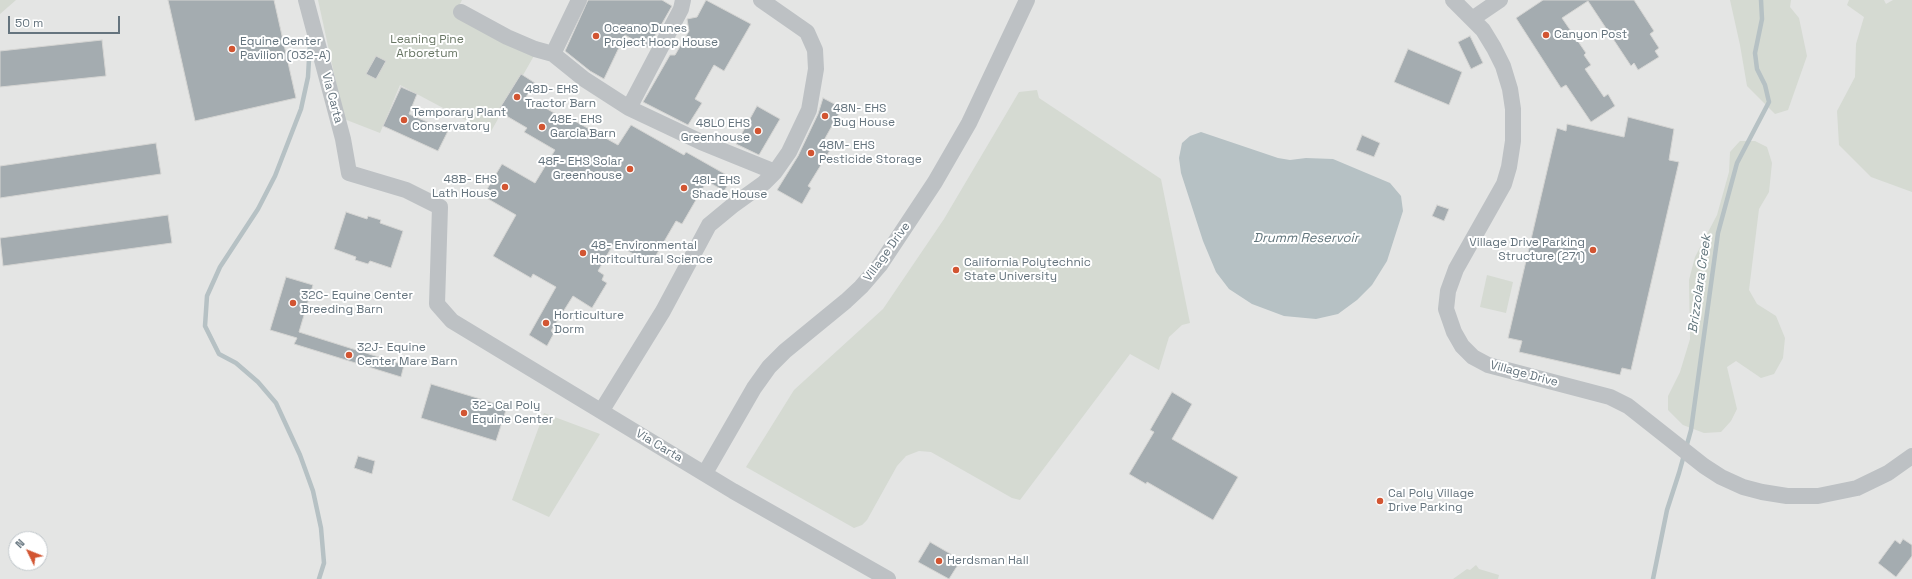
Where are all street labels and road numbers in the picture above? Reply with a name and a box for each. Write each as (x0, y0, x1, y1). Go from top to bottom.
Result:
street label: Via Carta (318, 71, 346, 125)
street label: Village Drive (861, 220, 913, 284)
street label: Village Drive (1489, 358, 1559, 390)
street label: Via Carta (633, 426, 685, 466)

